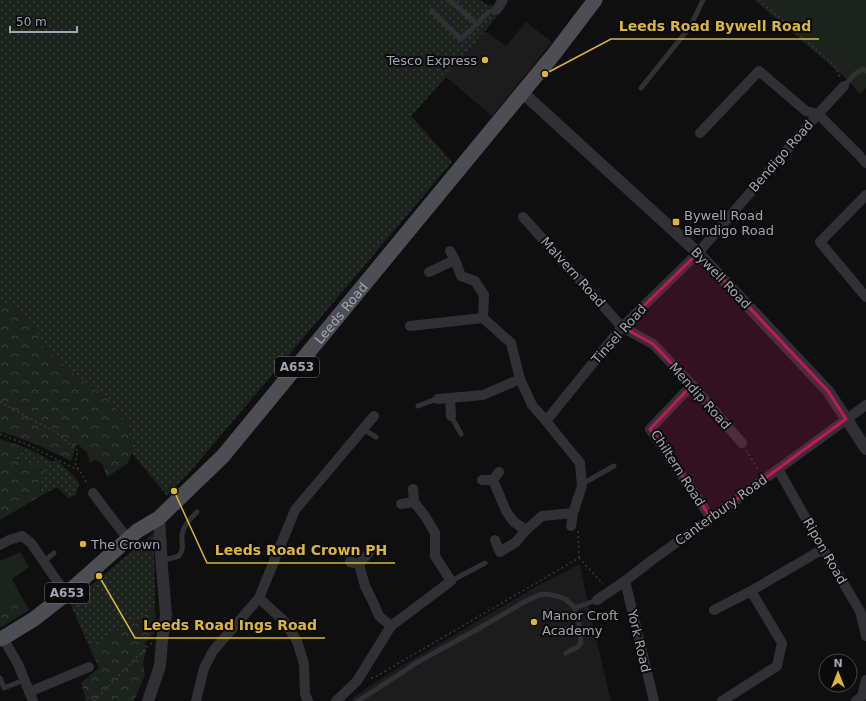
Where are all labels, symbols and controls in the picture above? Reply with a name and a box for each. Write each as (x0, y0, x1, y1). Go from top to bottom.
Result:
scale bar (10, 8, 77, 34)
callout: Leeds Road Bywell Road (611, 13, 819, 39)
text: 50 m (16, 15, 47, 29)
text: Leeds Road Bywell Road (619, 18, 811, 34)
place label: Tesco Express (386, 53, 477, 68)
marker: Tesco Express (480, 55, 490, 65)
street label: Bendigo Road (746, 117, 816, 195)
place label: Bywell Road Bendigo Road (684, 208, 774, 238)
marker: Bywell Road Bendigo Road (671, 217, 681, 227)
street label: Malvern Road (538, 234, 608, 310)
street label: Bywell Road (688, 244, 754, 312)
street label: Leeds Road (311, 279, 370, 347)
street label: Tinsel Road (588, 301, 650, 367)
road number: A653 (275, 357, 319, 377)
street label: Mendip Road (666, 360, 734, 432)
street label: Chiltern Road (648, 427, 708, 509)
street label: Canterbury Road (672, 472, 770, 548)
street label: Ripon Road (800, 515, 850, 587)
place label: The Crown (90, 537, 160, 552)
callout: Leeds Road Crown PH (207, 537, 395, 563)
marker: The Crown (78, 539, 88, 549)
text: Leeds Road Crown PH (215, 542, 387, 558)
road number: A653 (45, 583, 89, 603)
street label: York Road (624, 607, 653, 674)
place label: Manor Croft Academy (542, 608, 618, 638)
callout: Leeds Road Ings Road (135, 612, 325, 638)
text: Leeds Road Ings Road (143, 617, 317, 633)
marker: Manor Croft Academy (529, 617, 539, 627)
north arrow (818, 653, 858, 693)
text: N (833, 657, 843, 670)

